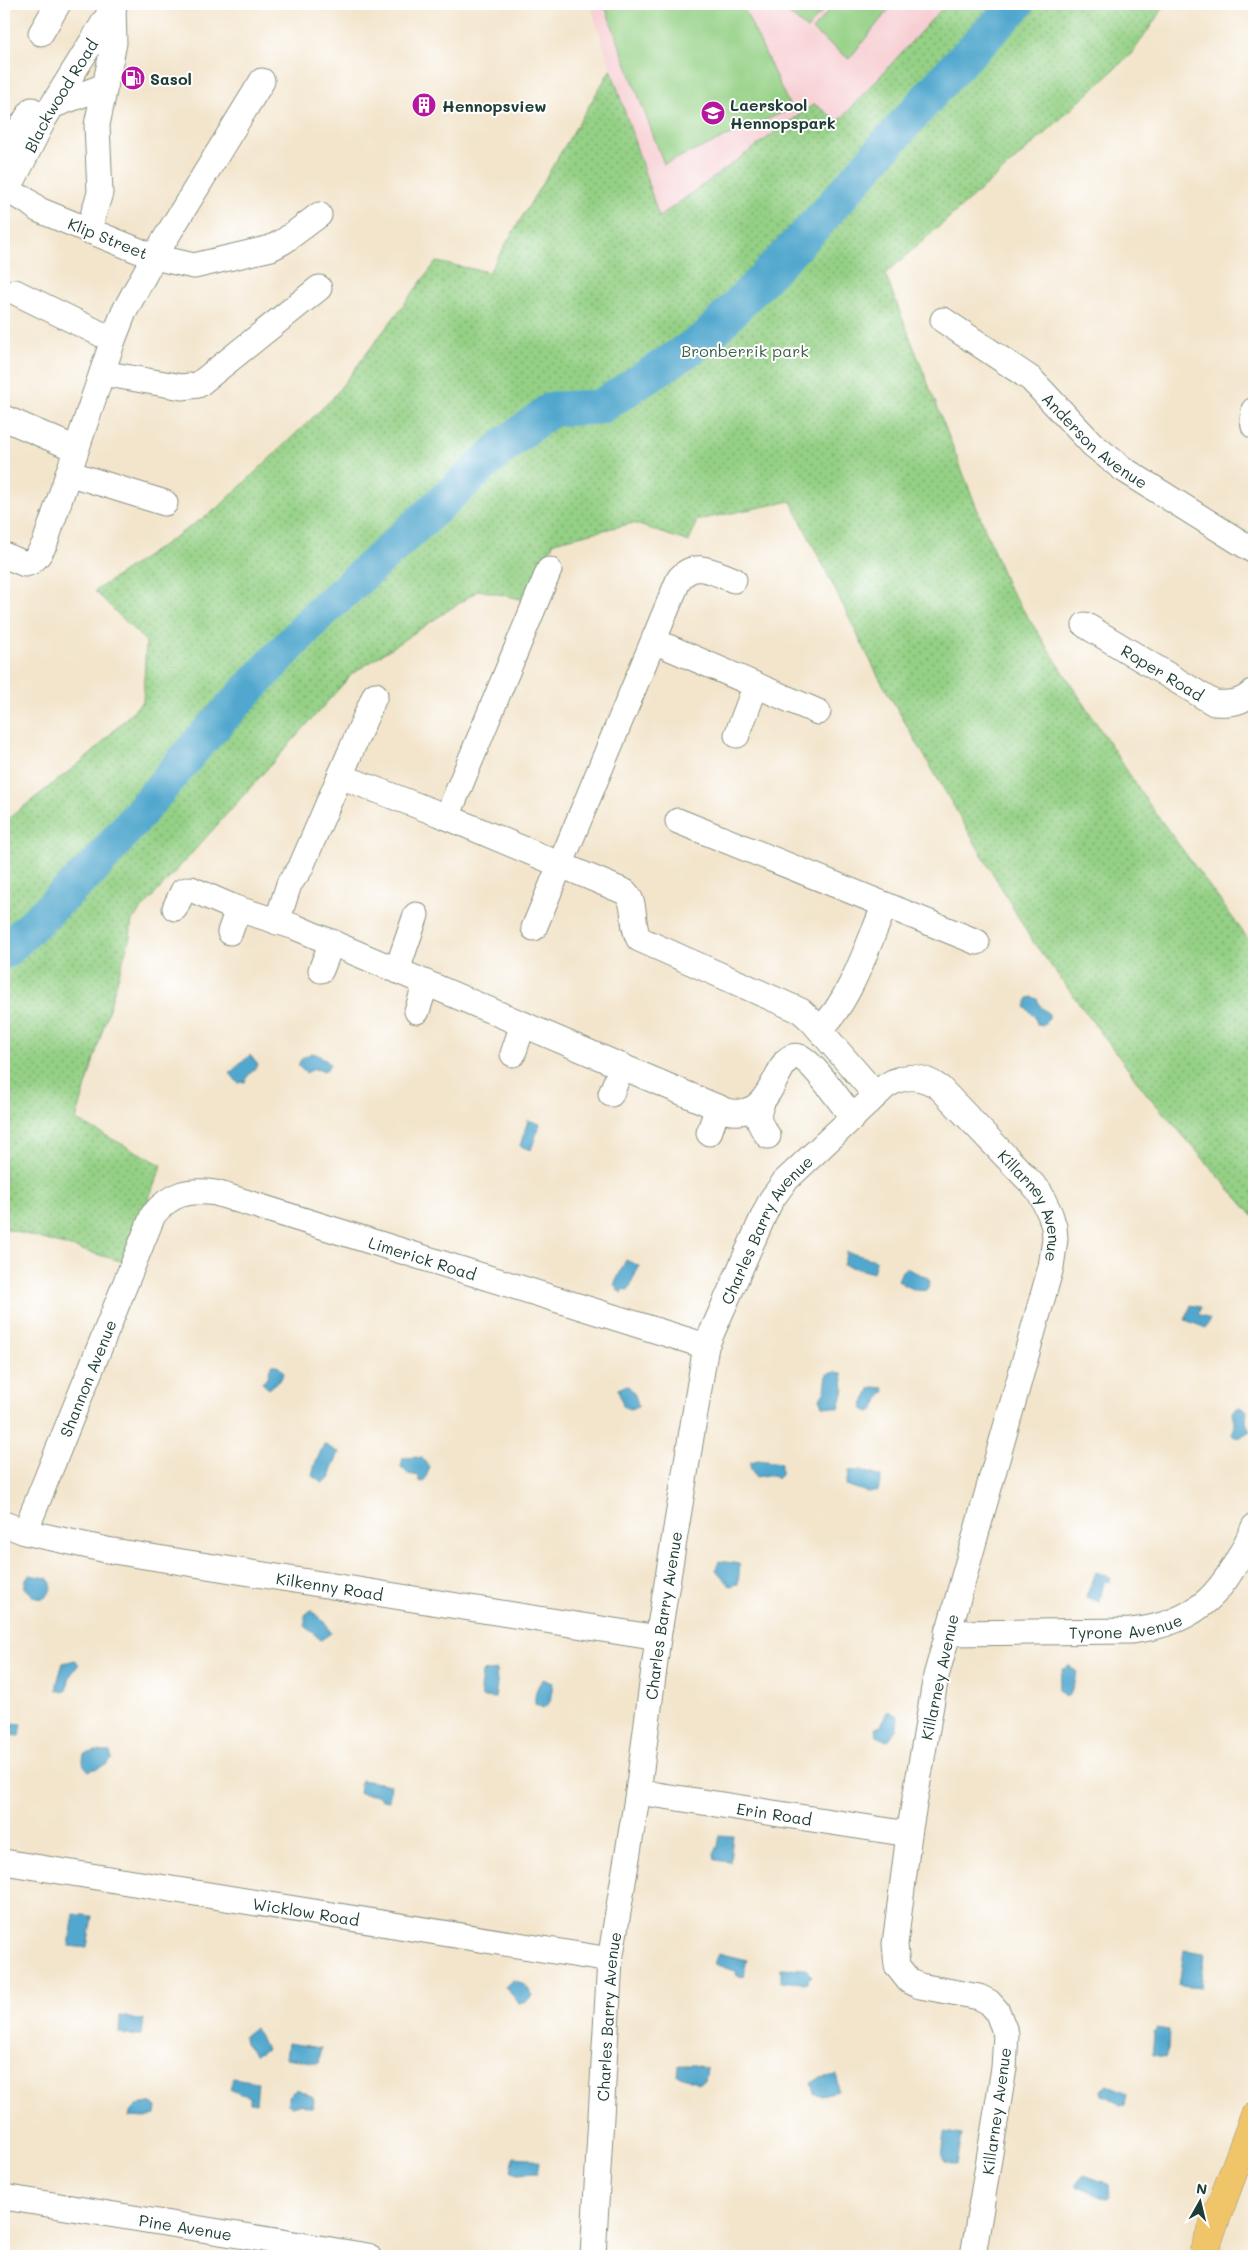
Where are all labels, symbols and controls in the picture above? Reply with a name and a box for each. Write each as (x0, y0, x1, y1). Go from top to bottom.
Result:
street label: Blackwood Road (19, 35, 102, 155)
fuel station icon: Sasol (120, 65, 146, 91)
place label: Sasol (150, 68, 192, 89)
building icon: Hennopsview (411, 92, 437, 118)
place label: Laerskool Hennopspark (730, 94, 836, 133)
place label: Hennopsview (442, 95, 547, 116)
school or university icon: Laerskool Hennopspark (700, 100, 726, 126)
street label: Klip Street (65, 212, 151, 264)
park label: Bronberrik park (681, 340, 809, 361)
street label: Anderson Avenue (1038, 388, 1152, 492)
street label: Roper Road (1118, 639, 1208, 705)
street label: Killarney Avenue (994, 1145, 1066, 1263)
street label: Charles Barry Avenue (715, 1150, 817, 1307)
street label: Limerick Road (366, 1231, 479, 1284)
street label: Shannon Avenue (54, 1316, 120, 1440)
street label: Charles Barry Avenue (640, 1530, 686, 1701)
street label: Kilkenny Road (275, 1567, 385, 1604)
street label: Tyrone Avenue (1069, 1608, 1185, 1642)
street label: Killarney Avenue (915, 1612, 963, 1742)
street label: Erin Road (735, 1797, 814, 1829)
street label: Wicklow Road (251, 1892, 361, 1930)
street label: Charles Barry Avenue (591, 1930, 625, 2102)
street label: Killarney Avenue (977, 2046, 1015, 2176)
north arrow (1176, 2178, 1226, 2228)
text: N (1195, 2178, 1208, 2199)
street label: Pine Avenue (138, 2209, 234, 2244)

